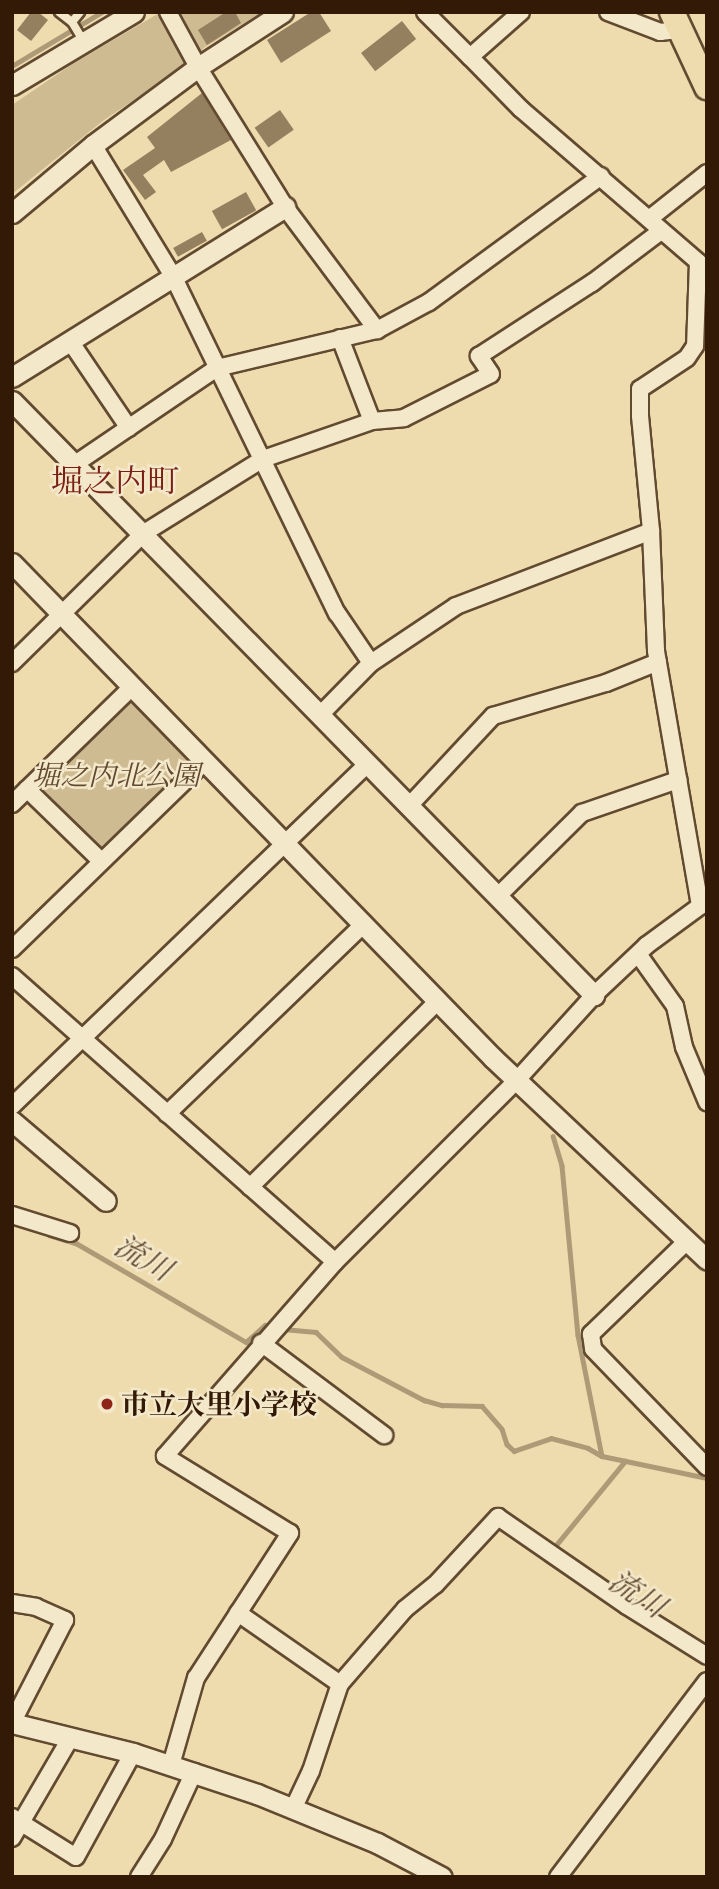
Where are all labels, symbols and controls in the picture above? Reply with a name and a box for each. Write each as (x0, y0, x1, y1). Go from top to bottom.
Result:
district label: 堀之内町 (51, 462, 179, 500)
park label: 堀之内北公園 (32, 758, 200, 792)
water label: 流川 (108, 1227, 178, 1289)
place label: 市立大里小学校 (121, 1387, 317, 1421)
marker: 市立大里小学校 (99, 1396, 115, 1412)
water label: 流川 (602, 1563, 672, 1625)

